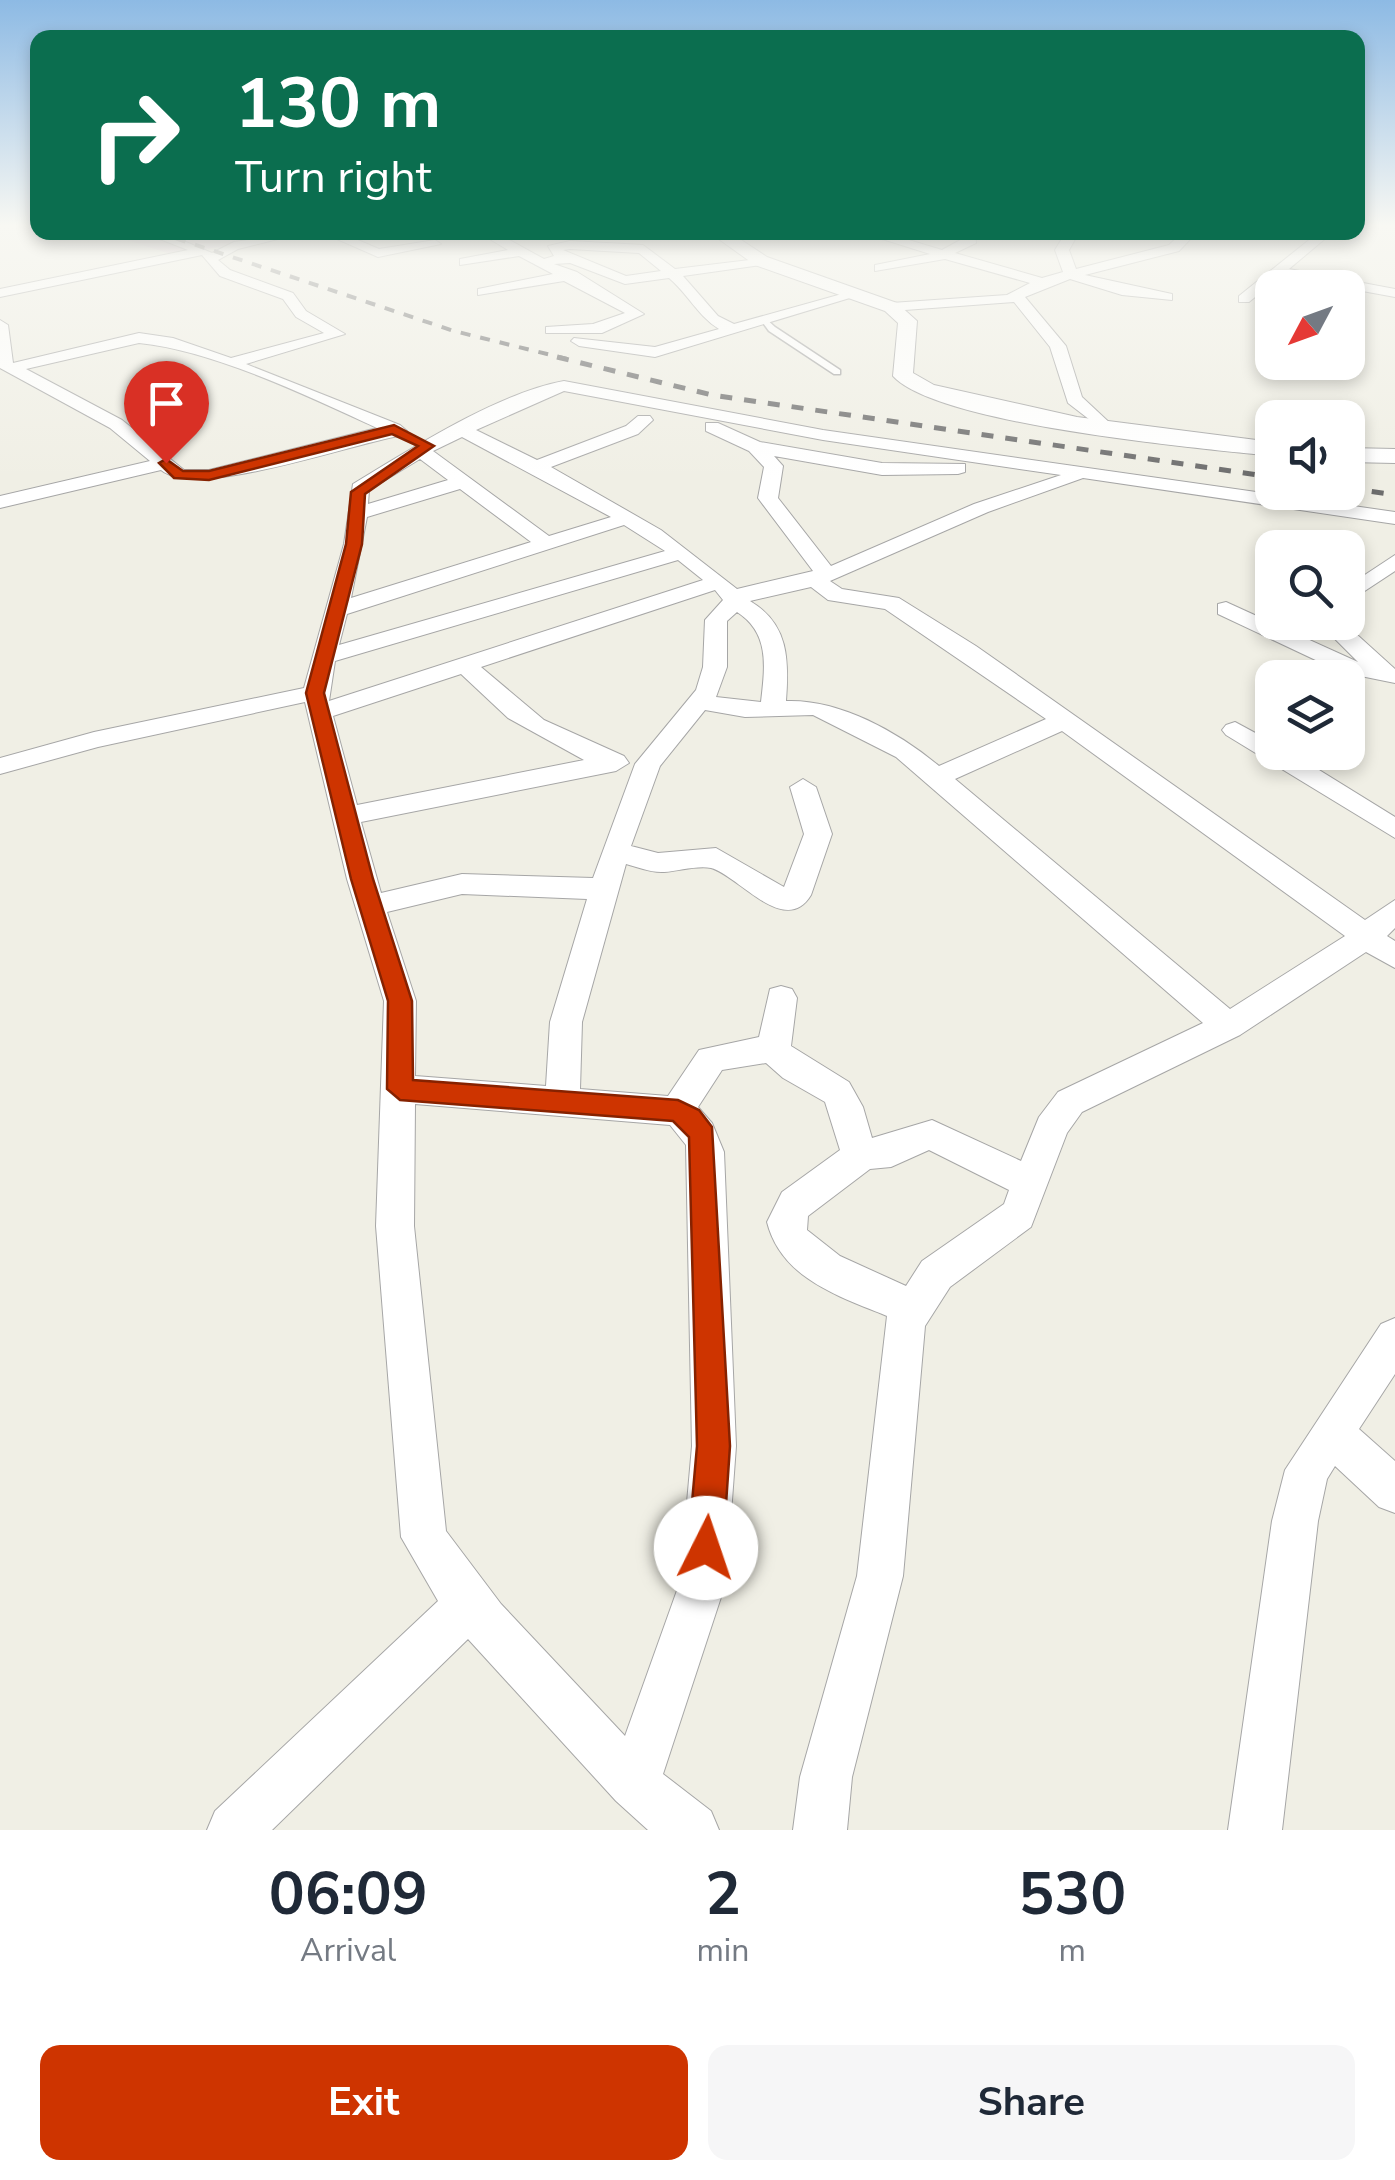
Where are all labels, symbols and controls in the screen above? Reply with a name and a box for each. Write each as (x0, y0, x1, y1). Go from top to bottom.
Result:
text: 130 m (235, 56, 441, 152)
icon: right (70, 70, 200, 200)
text: Turn right (235, 147, 432, 208)
north arrow (1255, 270, 1365, 380)
map controls (1255, 270, 1365, 770)
pin (124, 361, 209, 464)
icon: arrive (139, 376, 194, 431)
button: sound (1255, 400, 1365, 510)
button: search (1255, 530, 1365, 640)
button: layers (1255, 660, 1365, 770)
position arrow (654, 1496, 758, 1600)
text: 06:09 (269, 1853, 428, 1935)
text: 2 (705, 1853, 741, 1935)
text: 530 (1018, 1853, 1126, 1935)
text: Arrival (300, 1929, 396, 1972)
text: min (696, 1929, 749, 1972)
text: m (1058, 1929, 1086, 1972)
button: Exit (40, 2045, 688, 2160)
button: Share (708, 2045, 1355, 2160)

